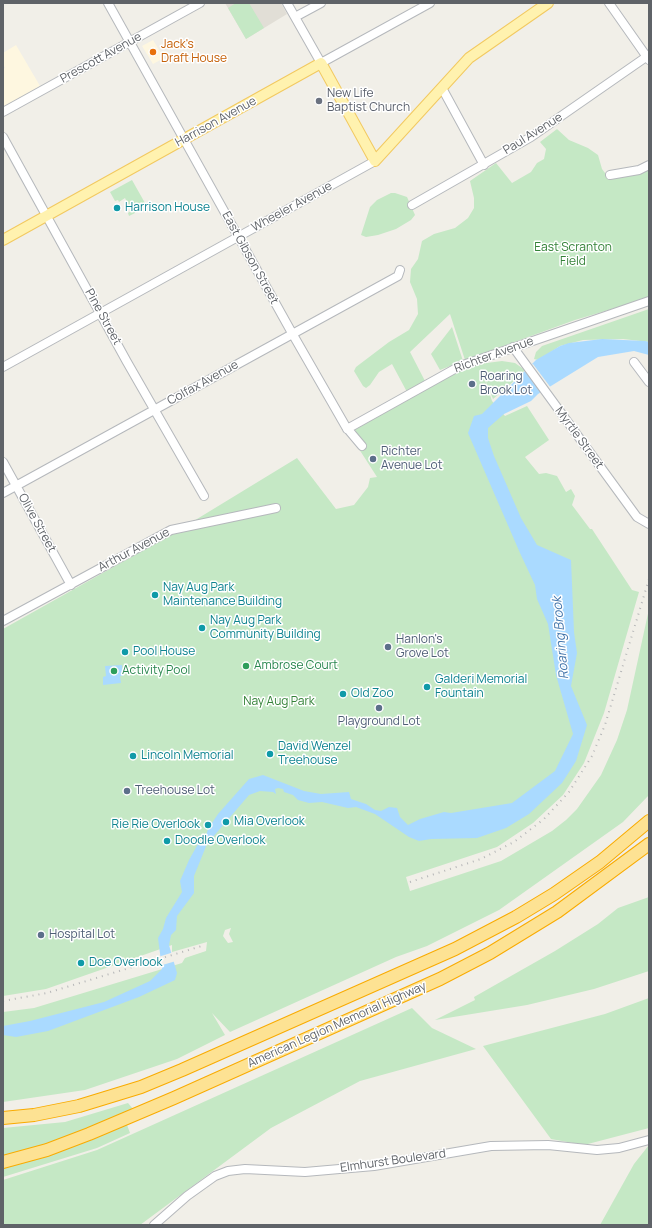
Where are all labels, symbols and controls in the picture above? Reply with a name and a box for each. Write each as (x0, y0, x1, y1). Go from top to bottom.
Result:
street label: Prescott Avenue (58, 30, 144, 86)
place label: Jack's Draft House (161, 38, 227, 66)
marker: Jack's Draft House (148, 47, 158, 57)
place label: New Life Baptist Church (327, 87, 410, 115)
street label: Harrison Avenue (173, 94, 259, 150)
marker: New Life Baptist Church (314, 96, 324, 106)
street label: Paul Avenue (501, 110, 565, 158)
street label: Wheeler Avenue (249, 179, 335, 235)
place label: Harrison House (125, 201, 210, 215)
marker: Harrison House (112, 203, 122, 213)
street label: East Gibson Street (219, 209, 281, 307)
park label: East Scranton Field (534, 241, 612, 269)
street label: Pine Street (82, 286, 124, 348)
street label: Richter Avenue (452, 334, 536, 376)
street label: Colfax Avenue (165, 358, 241, 408)
place label: Roaring Brook Lot (480, 370, 532, 398)
marker: Roaring Brook Lot (467, 379, 477, 389)
street label: Myrtle Street (552, 404, 606, 472)
place label: Richter Avenue Lot (381, 445, 443, 473)
marker: Richter Avenue Lot (368, 454, 378, 464)
street label: Olive Street (15, 491, 59, 555)
street label: Arthur Avenue (96, 525, 172, 575)
place label: Nay Aug Park Maintenance Building (163, 581, 282, 609)
marker: Nay Aug Park Maintenance Building (150, 590, 160, 600)
water label: Roaring Brook (550, 596, 572, 680)
place label: Nay Aug Park Community Building (210, 614, 321, 642)
marker: Nay Aug Park Community Building (197, 623, 207, 633)
place label: Hanlon's Grove Lot (396, 633, 449, 661)
marker: Hanlon's Grove Lot (383, 642, 393, 652)
place label: Pool House (133, 645, 195, 659)
marker: Pool House (120, 647, 130, 657)
place label: Ambrose Court (254, 659, 338, 673)
marker: Ambrose Court (241, 661, 251, 671)
place label: Activity Pool (122, 664, 190, 678)
marker: Activity Pool (109, 666, 119, 676)
place label: Galderi Memorial Fountain (435, 673, 527, 701)
marker: Galderi Memorial Fountain (422, 682, 432, 692)
place label: Old Zoo (351, 687, 394, 701)
marker: Old Zoo (338, 689, 348, 699)
park label: Nay Aug Park (243, 695, 315, 709)
marker: Playground Lot (374, 703, 384, 713)
place label: Playground Lot (338, 715, 420, 729)
place label: David Wenzel Treehouse (278, 740, 351, 768)
place label: Lincoln Memorial (141, 749, 234, 763)
marker: David Wenzel Treehouse (265, 749, 275, 759)
marker: Lincoln Memorial (128, 751, 138, 761)
place label: Treehouse Lot (135, 784, 215, 798)
marker: Treehouse Lot (122, 786, 132, 796)
place label: Mia Overlook (234, 815, 305, 829)
marker: Mia Overlook (221, 817, 231, 827)
place label: Rie Rie Overlook (112, 818, 200, 832)
marker: Rie Rie Overlook (203, 820, 213, 830)
place label: Doodle Overlook (175, 834, 265, 848)
marker: Doodle Overlook (162, 836, 172, 846)
place label: Hospital Lot (49, 928, 115, 942)
marker: Hospital Lot (36, 930, 46, 940)
place label: Doe Overlook (89, 956, 162, 970)
marker: Doe Overlook (76, 958, 86, 968)
street label: American Legion Memorial Highway (245, 979, 429, 1071)
street label: Elmhurst Boulevard (339, 1146, 447, 1176)

